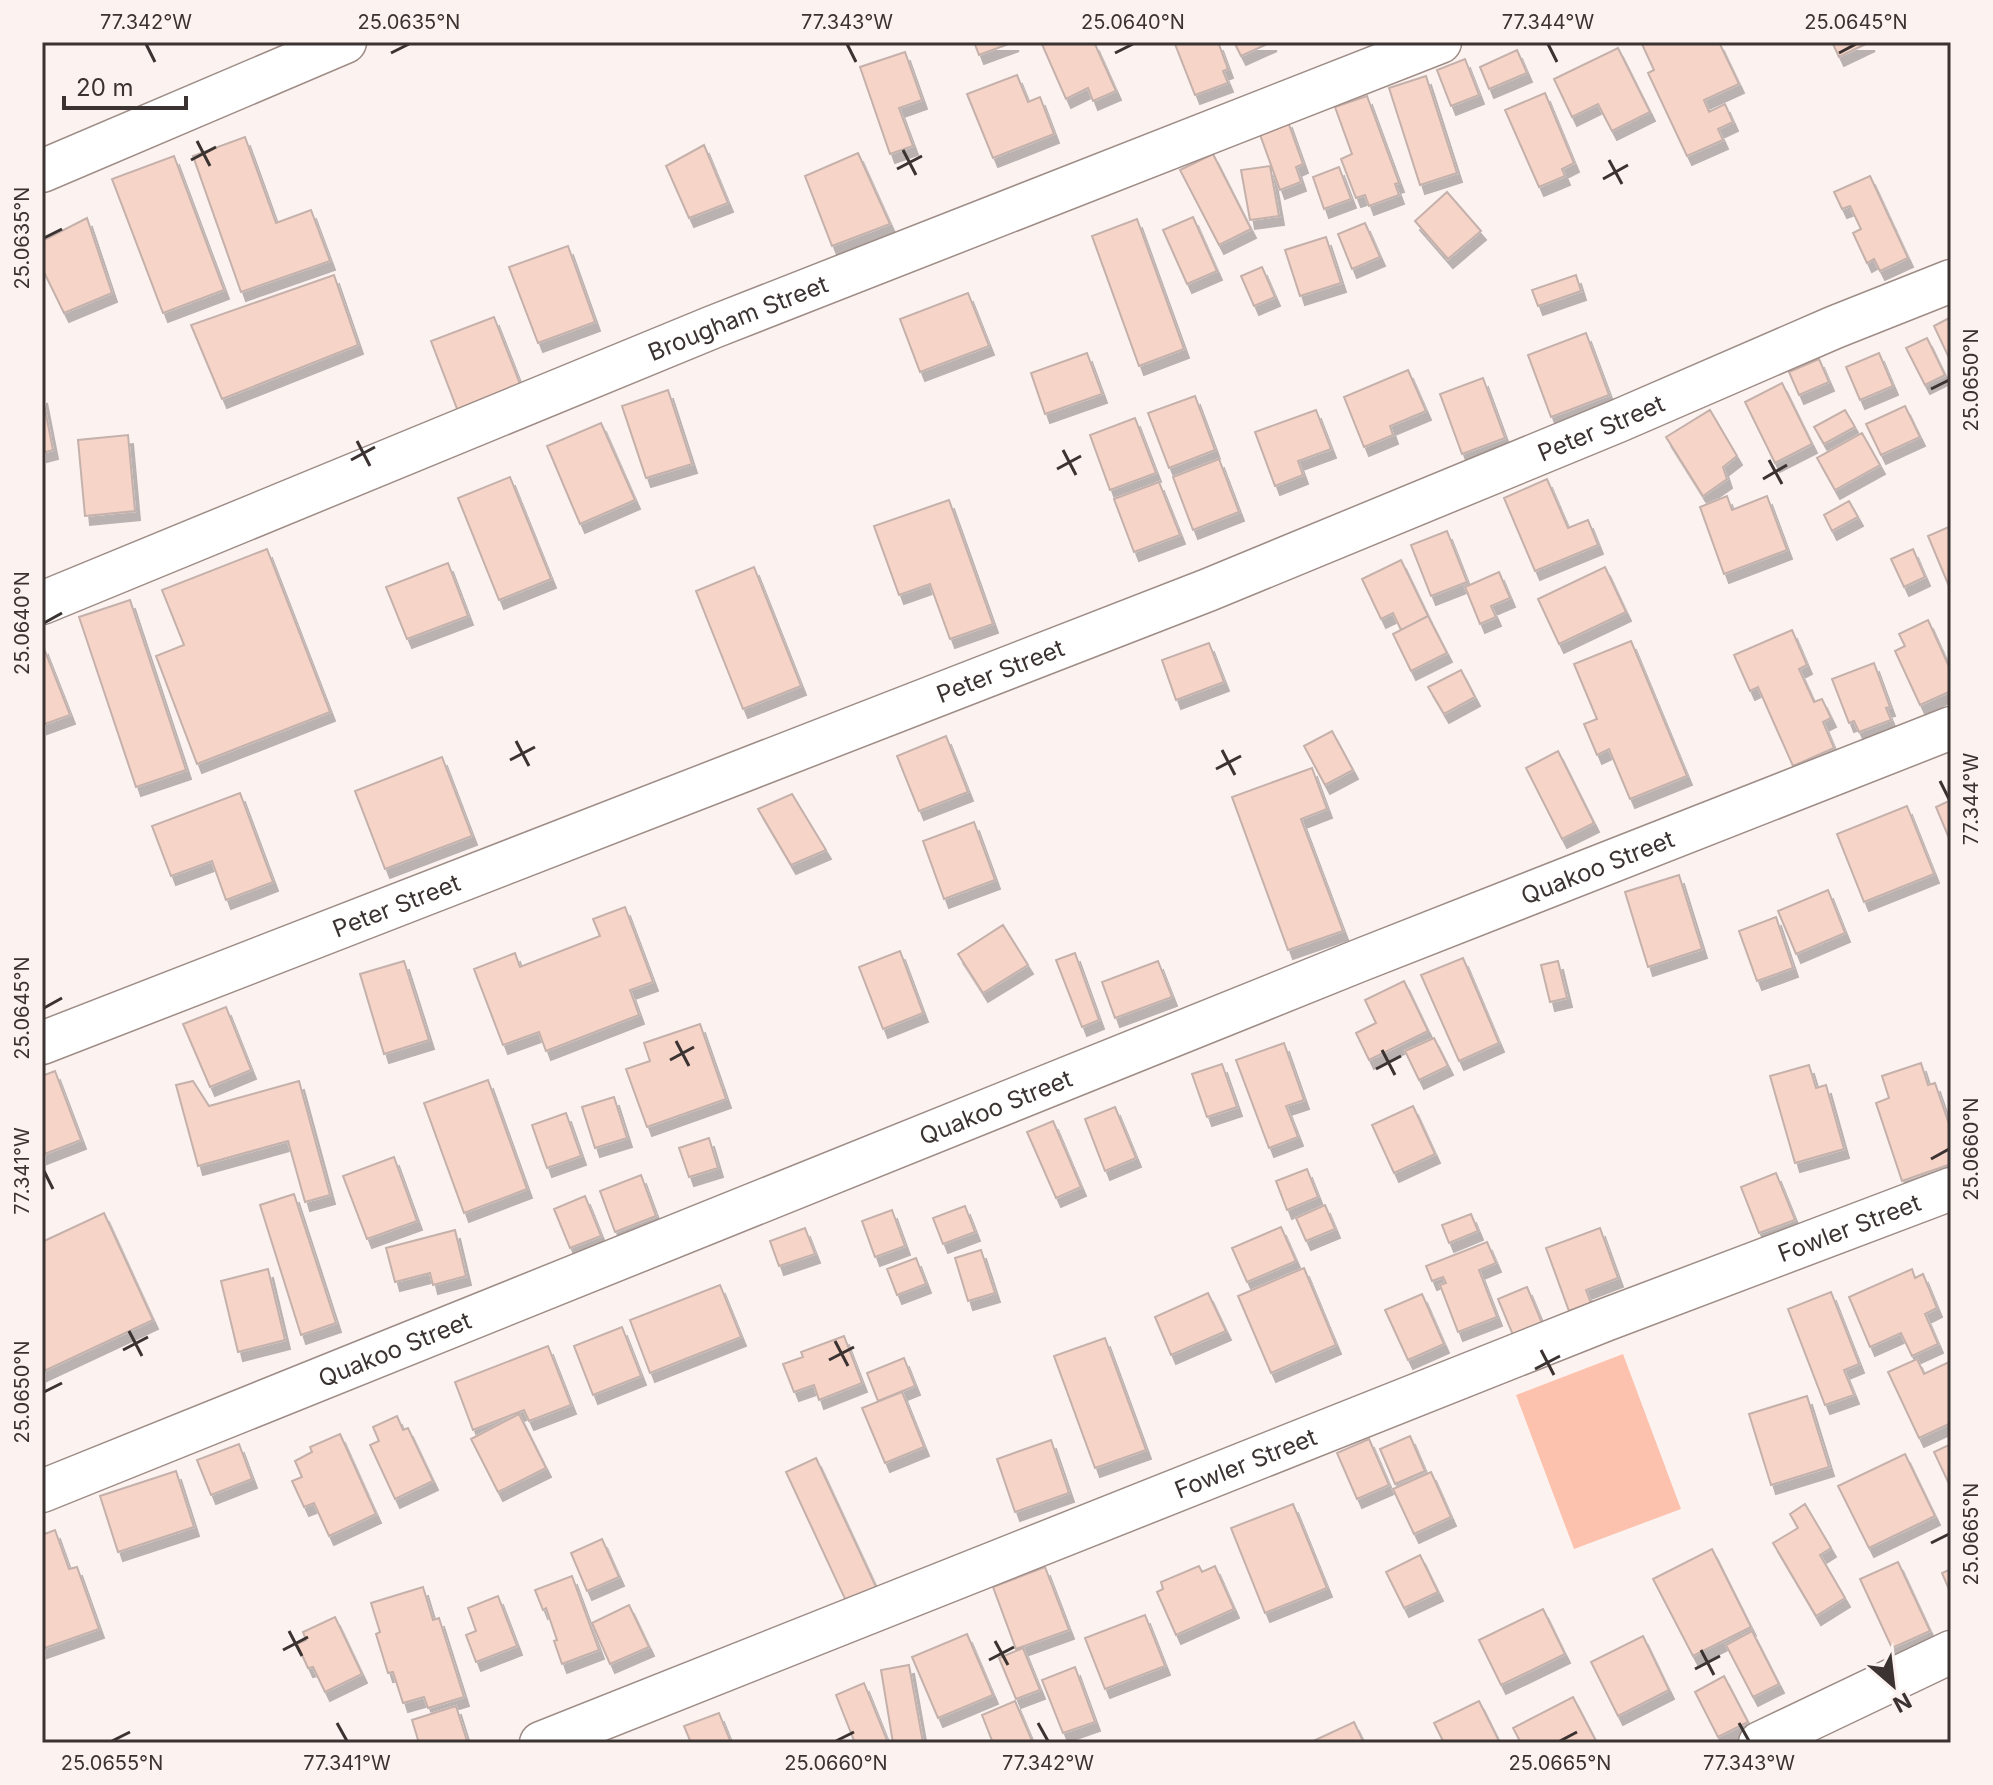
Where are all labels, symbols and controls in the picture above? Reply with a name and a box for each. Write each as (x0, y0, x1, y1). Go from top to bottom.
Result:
text: 77.342°W (100, 10, 192, 34)
text: 25.0635°N (358, 10, 460, 34)
text: 77.343°W (801, 10, 893, 34)
text: 25.0640°N (1081, 10, 1185, 34)
text: 77.344°W (1502, 10, 1594, 34)
text: 25.0645°N (1804, 10, 1908, 34)
scale bar (64, 60, 186, 110)
text: 20 m (76, 73, 134, 102)
text: 25.0635°N (10, 187, 34, 289)
street label: Brougham Street (644, 269, 832, 367)
text: 25.0650°N (1959, 328, 1983, 432)
street label: Peter Street (1533, 388, 1669, 467)
text: 25.0640°N (10, 571, 34, 675)
street label: Peter Street (932, 633, 1068, 709)
text: 77.344°W (1959, 753, 1983, 845)
street label: Quakoo Street (1517, 824, 1678, 910)
street label: Peter Street (328, 867, 464, 943)
text: 25.0645°N (10, 956, 34, 1060)
street label: Quakoo Street (915, 1063, 1076, 1151)
text: 25.0660°N (1959, 1097, 1983, 1201)
text: 77.341°W (10, 1127, 34, 1215)
street label: Fowler Street (1774, 1187, 1925, 1268)
street label: Quakoo Street (314, 1305, 475, 1393)
text: 25.0650°N (10, 1340, 34, 1444)
street label: Fowler Street (1170, 1422, 1321, 1504)
text: 25.0665°N (1959, 1483, 1983, 1585)
north arrow (1853, 1645, 1933, 1725)
text: N (1889, 1687, 1916, 1718)
text: 25.0655°N (61, 1751, 163, 1775)
text: 77.341°W (303, 1751, 391, 1775)
text: 25.0660°N (784, 1751, 888, 1775)
text: 77.342°W (1002, 1751, 1094, 1775)
text: 25.0665°N (1509, 1751, 1611, 1775)
text: 77.343°W (1703, 1751, 1795, 1775)

